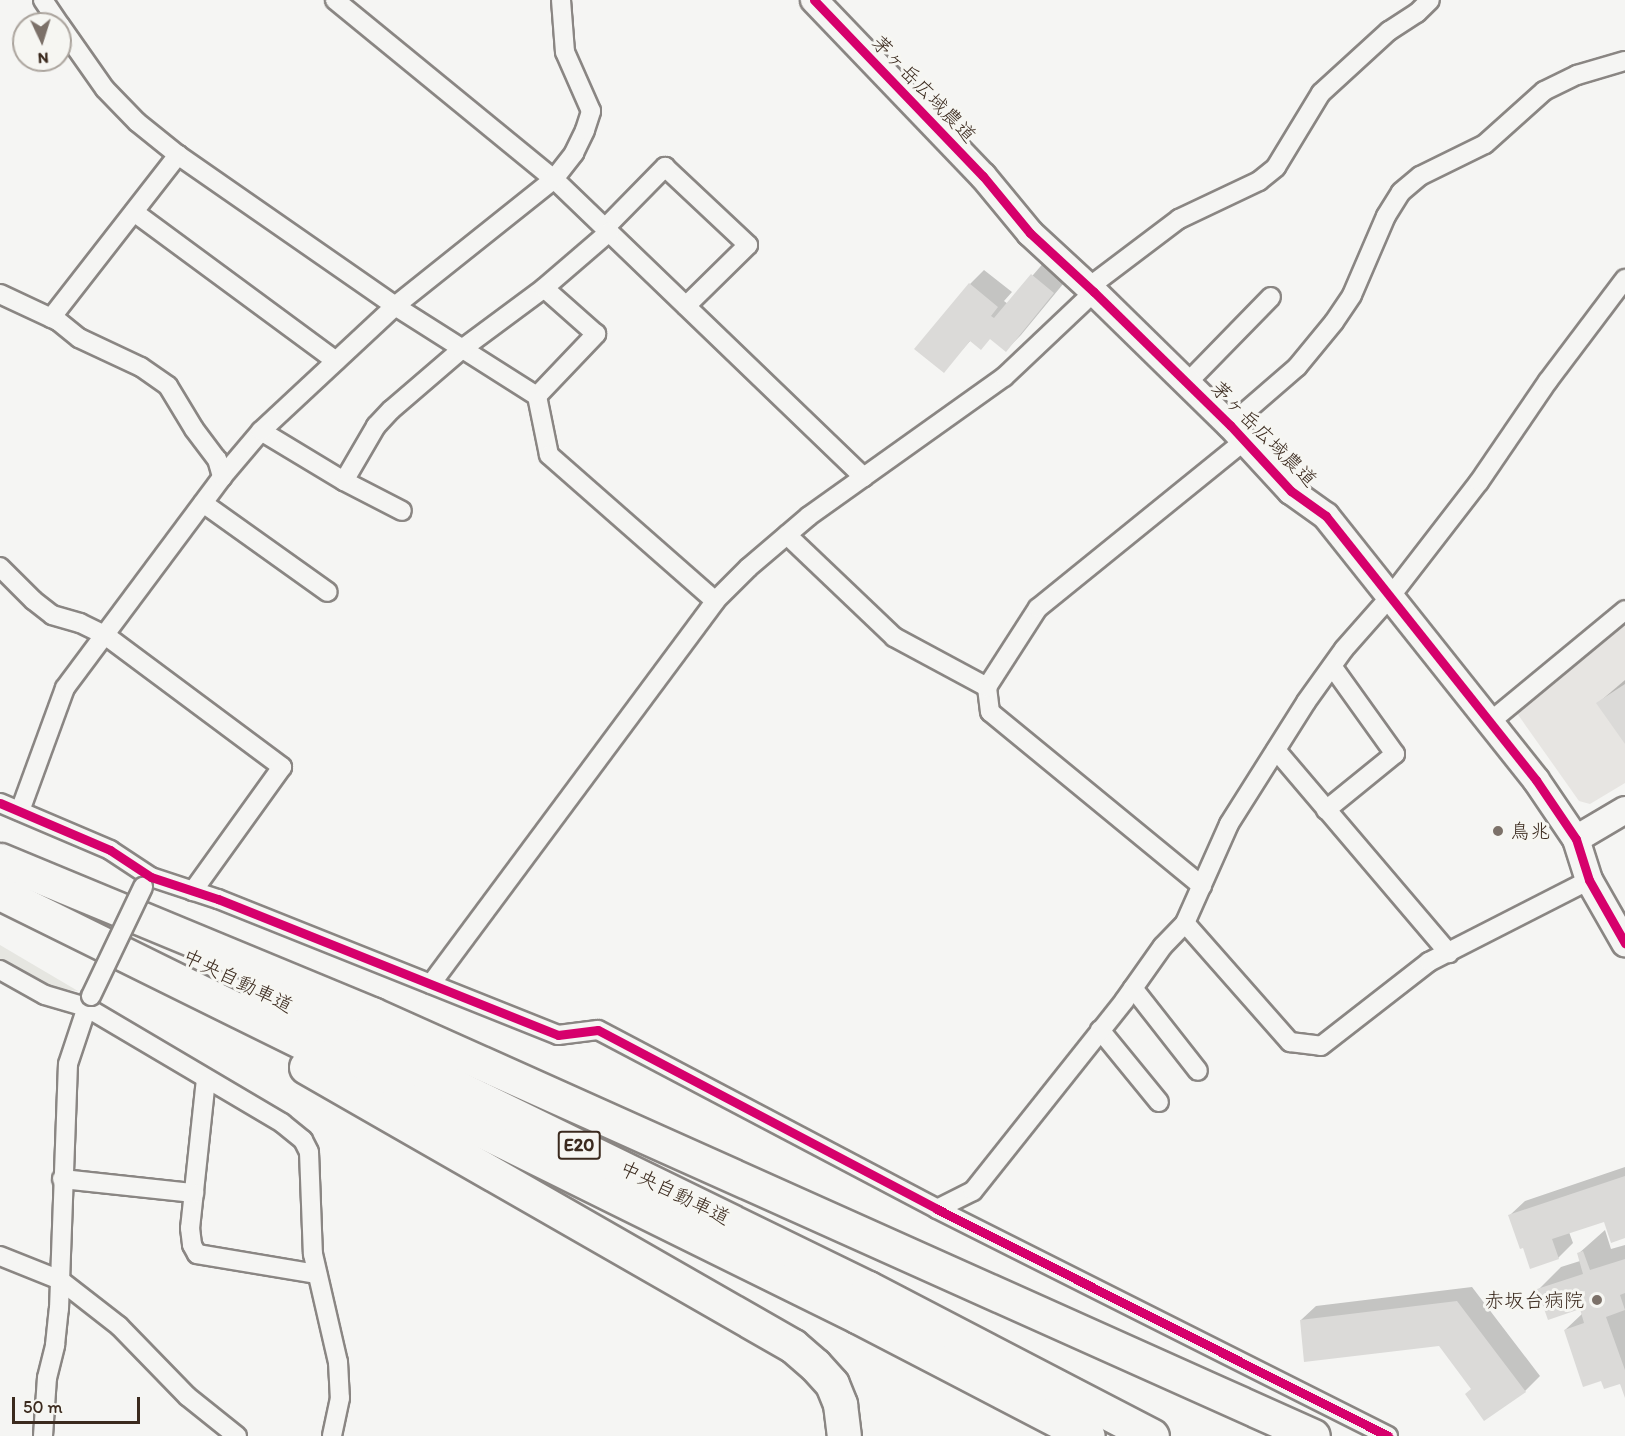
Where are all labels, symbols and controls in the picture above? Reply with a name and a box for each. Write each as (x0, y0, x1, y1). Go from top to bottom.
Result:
north arrow (12, 12, 72, 72)
street label: 茅ヶ岳広域農道 (867, 30, 981, 148)
text: N (37, 49, 49, 68)
street label: 茅ヶ岳広域農道 (1206, 376, 1322, 492)
place label: 鳥兆 (1510, 819, 1550, 843)
marker: 鳥兆 (1491, 824, 1505, 838)
street label: 中央自動車道 (179, 944, 297, 1018)
road number: E20 (556, 1130, 602, 1160)
street label: 中央自動車道 (616, 1156, 734, 1230)
place label: 赤坂台病院 (1484, 1288, 1584, 1312)
marker: 赤坂台病院 (1588, 1291, 1606, 1309)
scale bar (15, 1385, 142, 1423)
text: 50 m (23, 1396, 63, 1418)

